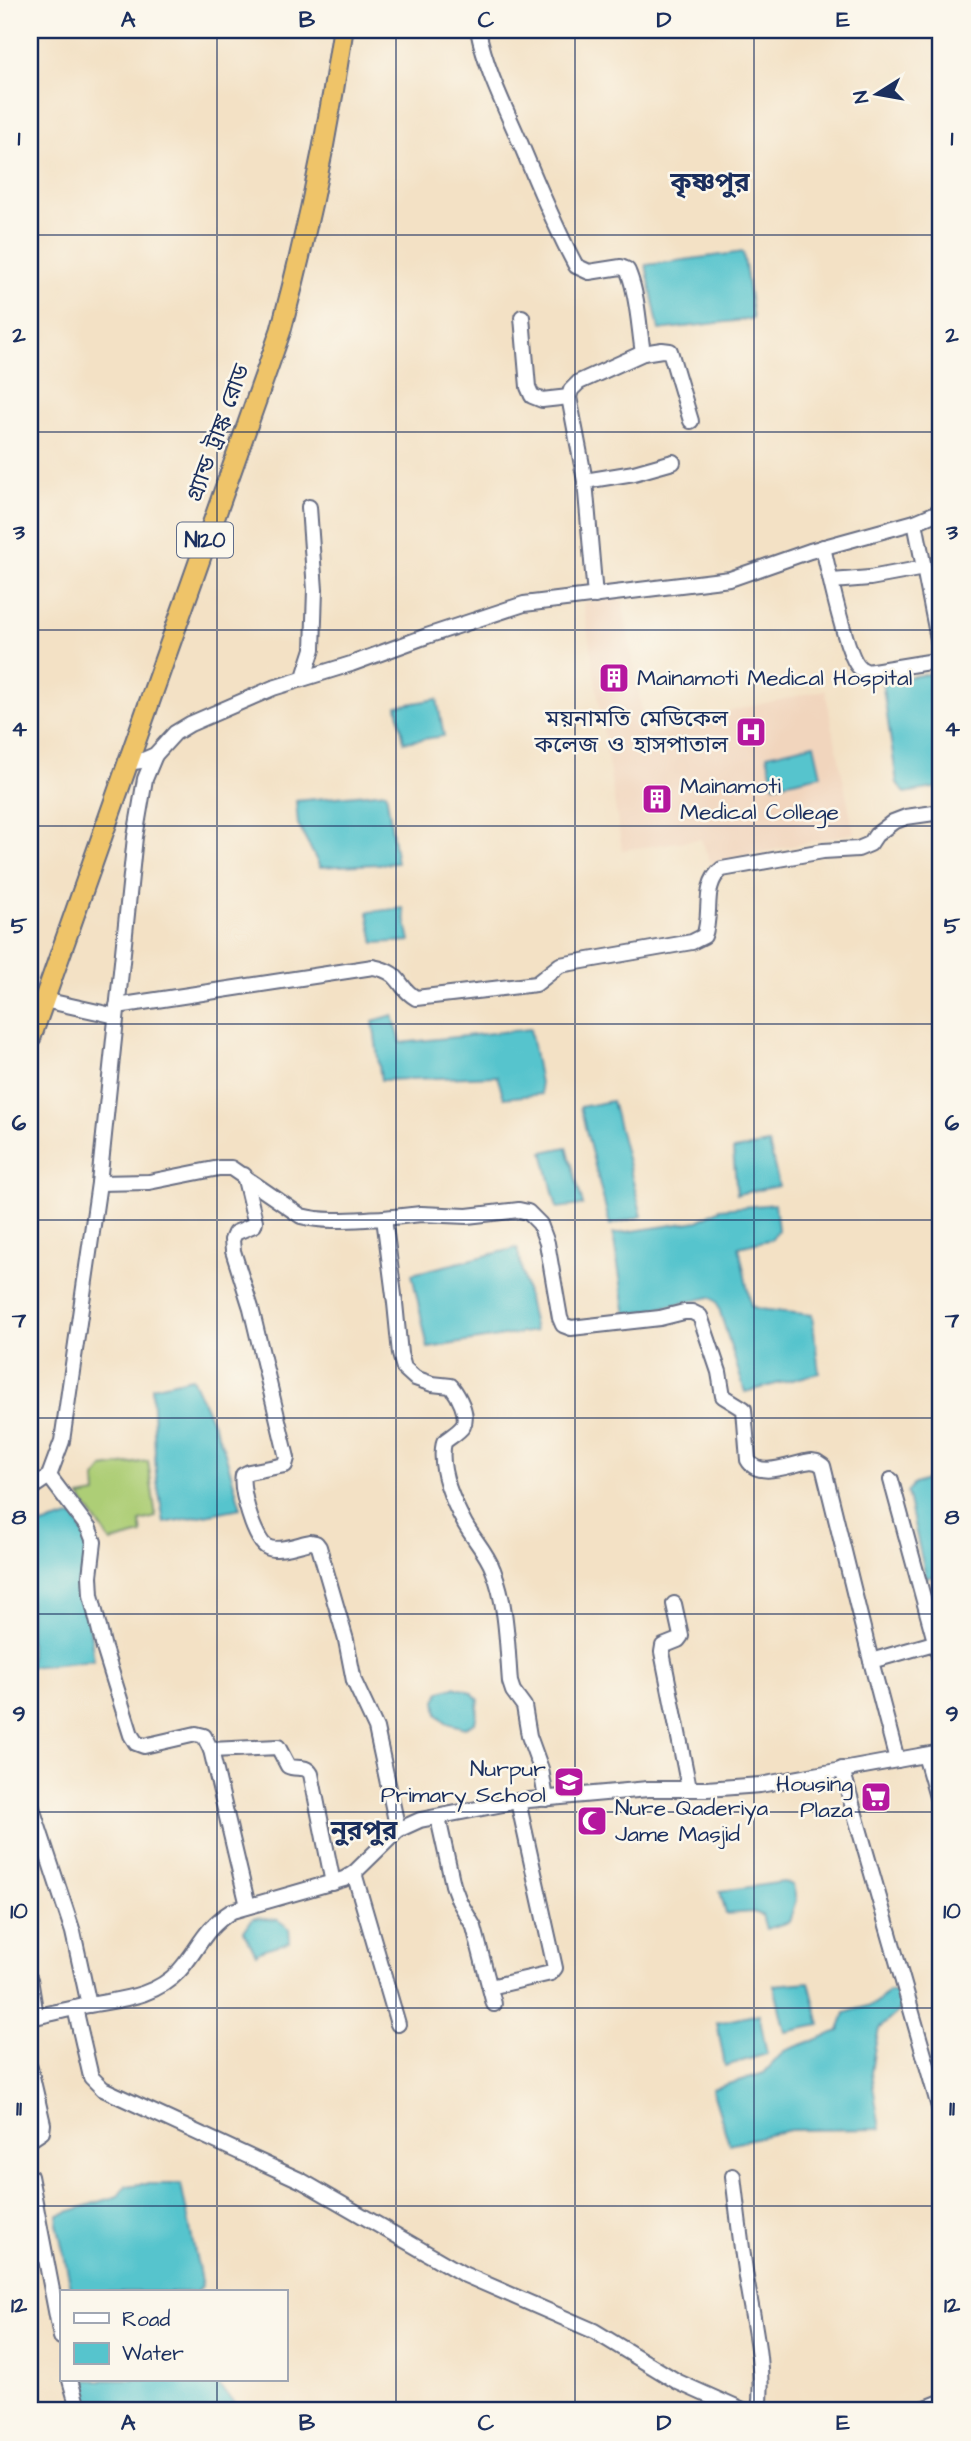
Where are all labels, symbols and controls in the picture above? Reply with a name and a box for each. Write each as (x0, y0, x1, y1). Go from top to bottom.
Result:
text: A (121, 4, 136, 36)
text: B (299, 4, 316, 36)
text: C (478, 4, 495, 36)
text: D (657, 4, 672, 36)
text: E (836, 4, 850, 36)
north arrow (842, 60, 912, 130)
text: N (847, 88, 876, 105)
text: 1 (18, 122, 21, 154)
text: 1 (951, 122, 954, 154)
district label: কৃষ্ণপুর (669, 165, 750, 201)
text: 2 (11, 319, 26, 351)
text: 2 (944, 319, 959, 351)
street label: গ্র্যান্ড ট্রাঙ্ক রোড (178, 359, 258, 506)
text: 3 (12, 516, 25, 548)
text: 3 (945, 516, 958, 548)
road number: N120 (177, 522, 233, 558)
building icon: Mainamoti Medical Hospital (597, 661, 631, 695)
place label: Mainamoti Medical Hospital (637, 662, 912, 694)
place label: ময়নামতি মেডিকেল কলেজ ও হাসপাতাল (534, 703, 729, 761)
text: 4 (11, 713, 27, 745)
text: 4 (944, 713, 960, 745)
hospital icon: ময়নামতি মেডিকেল কলেজ ও হাসপাতাল (734, 715, 768, 749)
place label: Mainamoti Medical College (680, 770, 839, 829)
building icon: Mainamoti Medical College (640, 782, 674, 816)
text: 5 (11, 910, 28, 942)
text: 5 (944, 910, 961, 942)
text: 6 (12, 1107, 27, 1139)
text: 6 (945, 1107, 960, 1139)
text: 7 (11, 1304, 27, 1336)
text: 7 (944, 1304, 960, 1336)
text: 8 (12, 1501, 27, 1533)
text: 8 (945, 1501, 960, 1533)
text: 9 (12, 1698, 26, 1730)
text: 9 (945, 1698, 959, 1730)
place label: Nurpur Primary School (381, 1753, 546, 1812)
school or university icon: Nurpur Primary School (552, 1765, 586, 1799)
place label: Housing Plaza (776, 1768, 853, 1826)
supermarket icon: Housing Plaza (859, 1780, 893, 1814)
place label: Nure Qaderiya Jame Masjid (615, 1792, 769, 1850)
mosque icon: Nure Qaderiya Jame Masjid (575, 1804, 609, 1838)
district label: নুরপুর (330, 1813, 398, 1849)
text: 10 (10, 1895, 28, 1927)
text: 10 (943, 1895, 961, 1927)
text: 11 (16, 2092, 22, 2124)
text: 11 (949, 2092, 955, 2124)
text: 12 (11, 2289, 28, 2321)
text: 12 (944, 2289, 961, 2321)
legend (60, 2290, 287, 2382)
text: Road (122, 2305, 170, 2334)
text: Water (122, 2339, 184, 2368)
text: A (121, 2407, 136, 2439)
text: B (299, 2407, 316, 2439)
text: C (478, 2407, 495, 2439)
text: D (657, 2407, 672, 2439)
text: E (836, 2407, 850, 2439)

